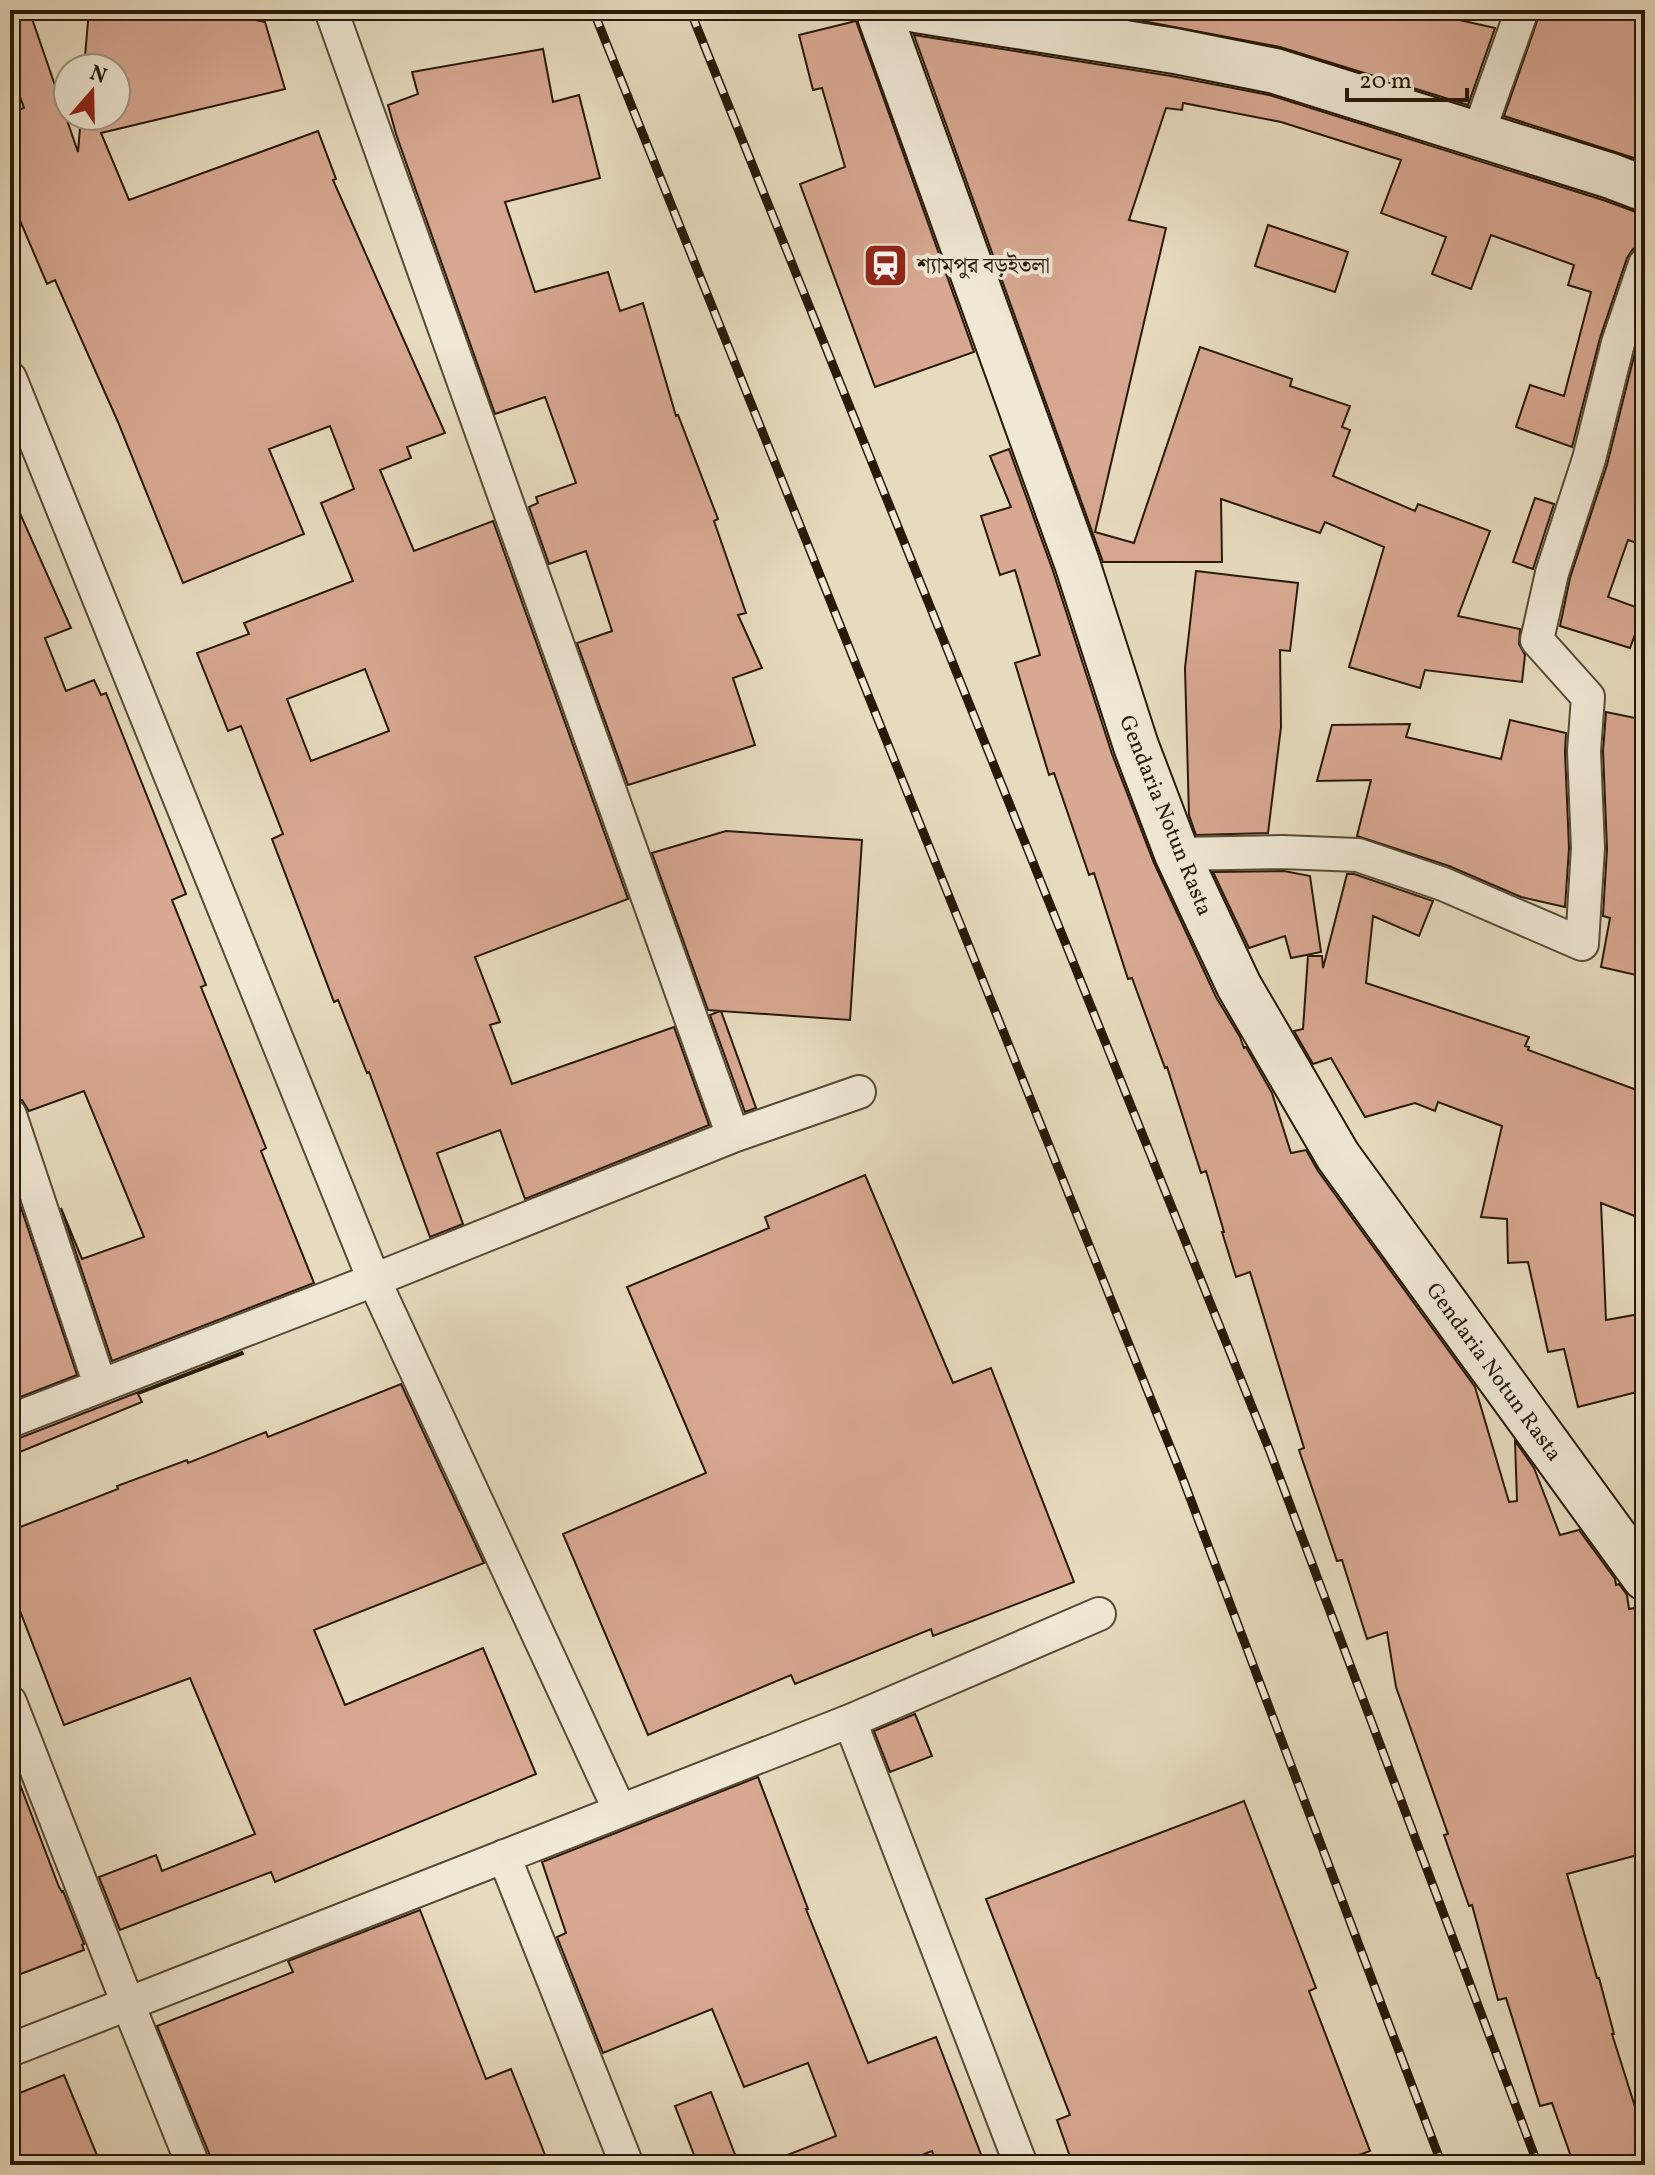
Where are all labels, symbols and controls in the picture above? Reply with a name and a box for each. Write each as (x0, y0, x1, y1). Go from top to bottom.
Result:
north arrow (52, 52, 132, 132)
scale bar (1347, 52, 1467, 102)
text: N (85, 58, 111, 93)
text: 20 m (1359, 65, 1412, 99)
station icon: শ্যামপুর বড়ইতলা (862, 241, 910, 289)
place label: শ্যামপুর বড়ইতলা (916, 252, 1050, 283)
street label: Gendaria Notun Rasta (1110, 711, 1219, 921)
street label: Gendaria Notun Rasta (1418, 1277, 1568, 1468)

